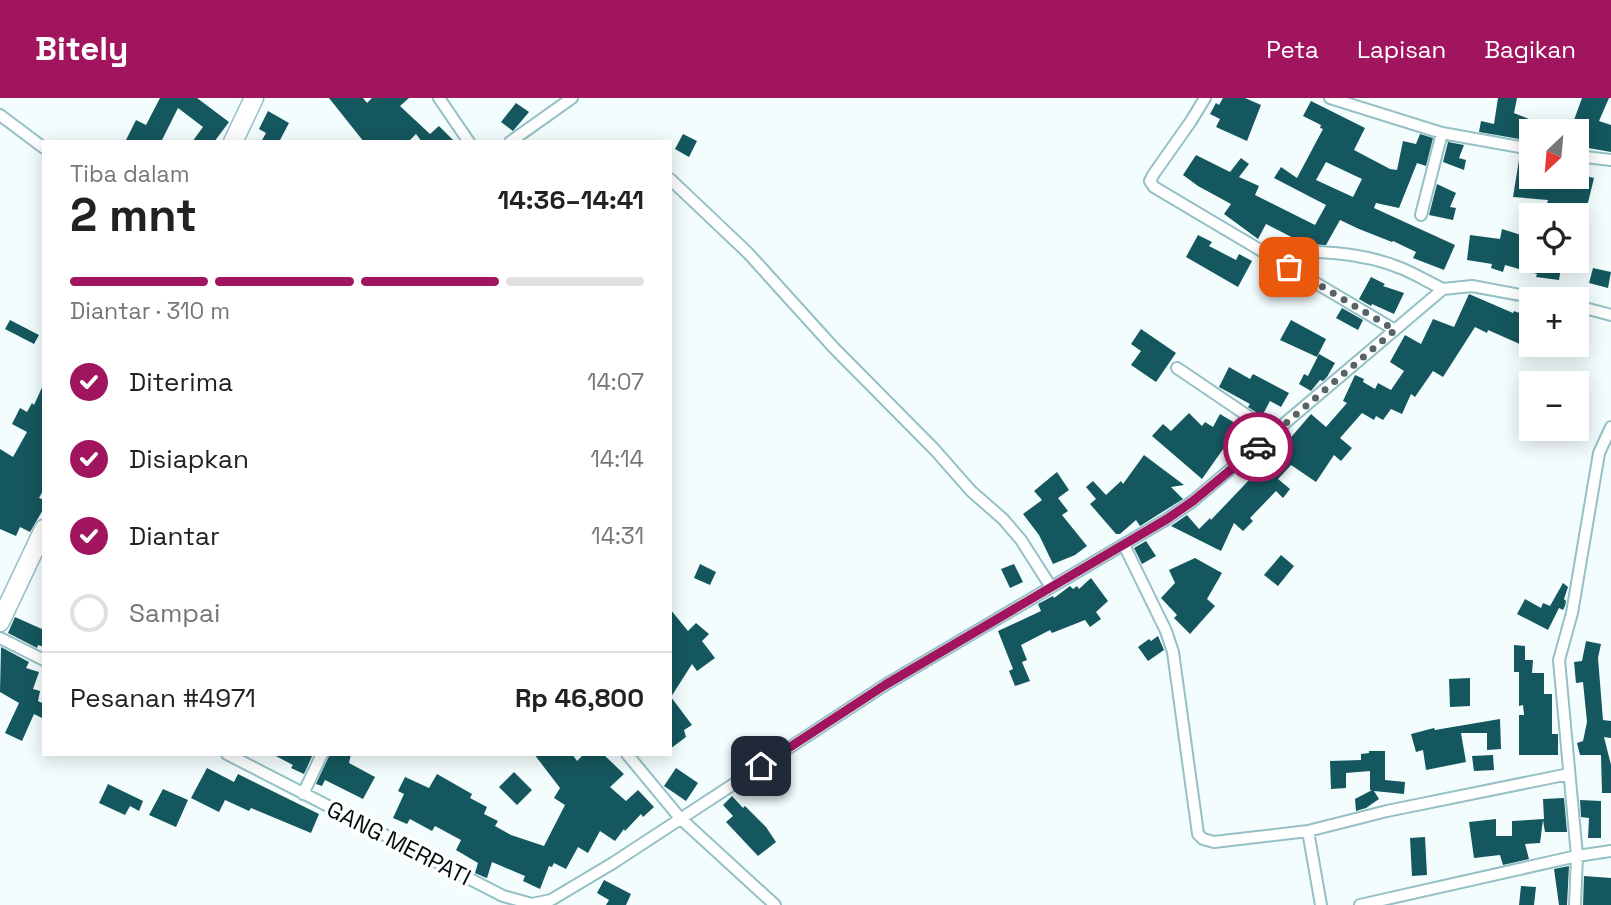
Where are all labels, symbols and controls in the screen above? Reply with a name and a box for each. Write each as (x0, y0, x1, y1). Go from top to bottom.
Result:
text: Bitely (35, 28, 128, 70)
text: Peta (1266, 34, 1319, 65)
text: Lapisan (1357, 34, 1446, 65)
text: Bagikan (1484, 34, 1576, 65)
north arrow (1519, 119, 1589, 189)
map controls (1519, 119, 1589, 441)
text: Tiba dalam (70, 159, 190, 189)
text: 14:36–14:41 (498, 183, 644, 217)
text: 2 mnt (70, 186, 197, 244)
button: locate (1519, 203, 1589, 273)
pin (1259, 237, 1319, 297)
icon: bag (1270, 248, 1308, 286)
button: + (1519, 287, 1589, 357)
text: Diantar · 310 m (70, 296, 230, 326)
icon: check (70, 363, 108, 401)
text: Diterima (129, 365, 233, 399)
text: 14:07 (587, 367, 644, 397)
button: − (1519, 371, 1589, 441)
courier (1223, 412, 1293, 482)
icon: car (1239, 428, 1277, 466)
icon: check (70, 440, 108, 478)
text: Disiapkan (129, 442, 249, 476)
text: 14:14 (590, 444, 644, 474)
icon: check (70, 517, 108, 555)
text: Diantar (129, 519, 220, 553)
text: 14:31 (591, 521, 644, 551)
text: Sampai (129, 596, 220, 630)
text: Pesanan #4971 (70, 681, 256, 715)
text: Rp 46,800 (515, 681, 644, 715)
pin (731, 736, 791, 796)
icon: home (742, 747, 780, 785)
street label: GANG MERPATI (322, 794, 476, 892)

